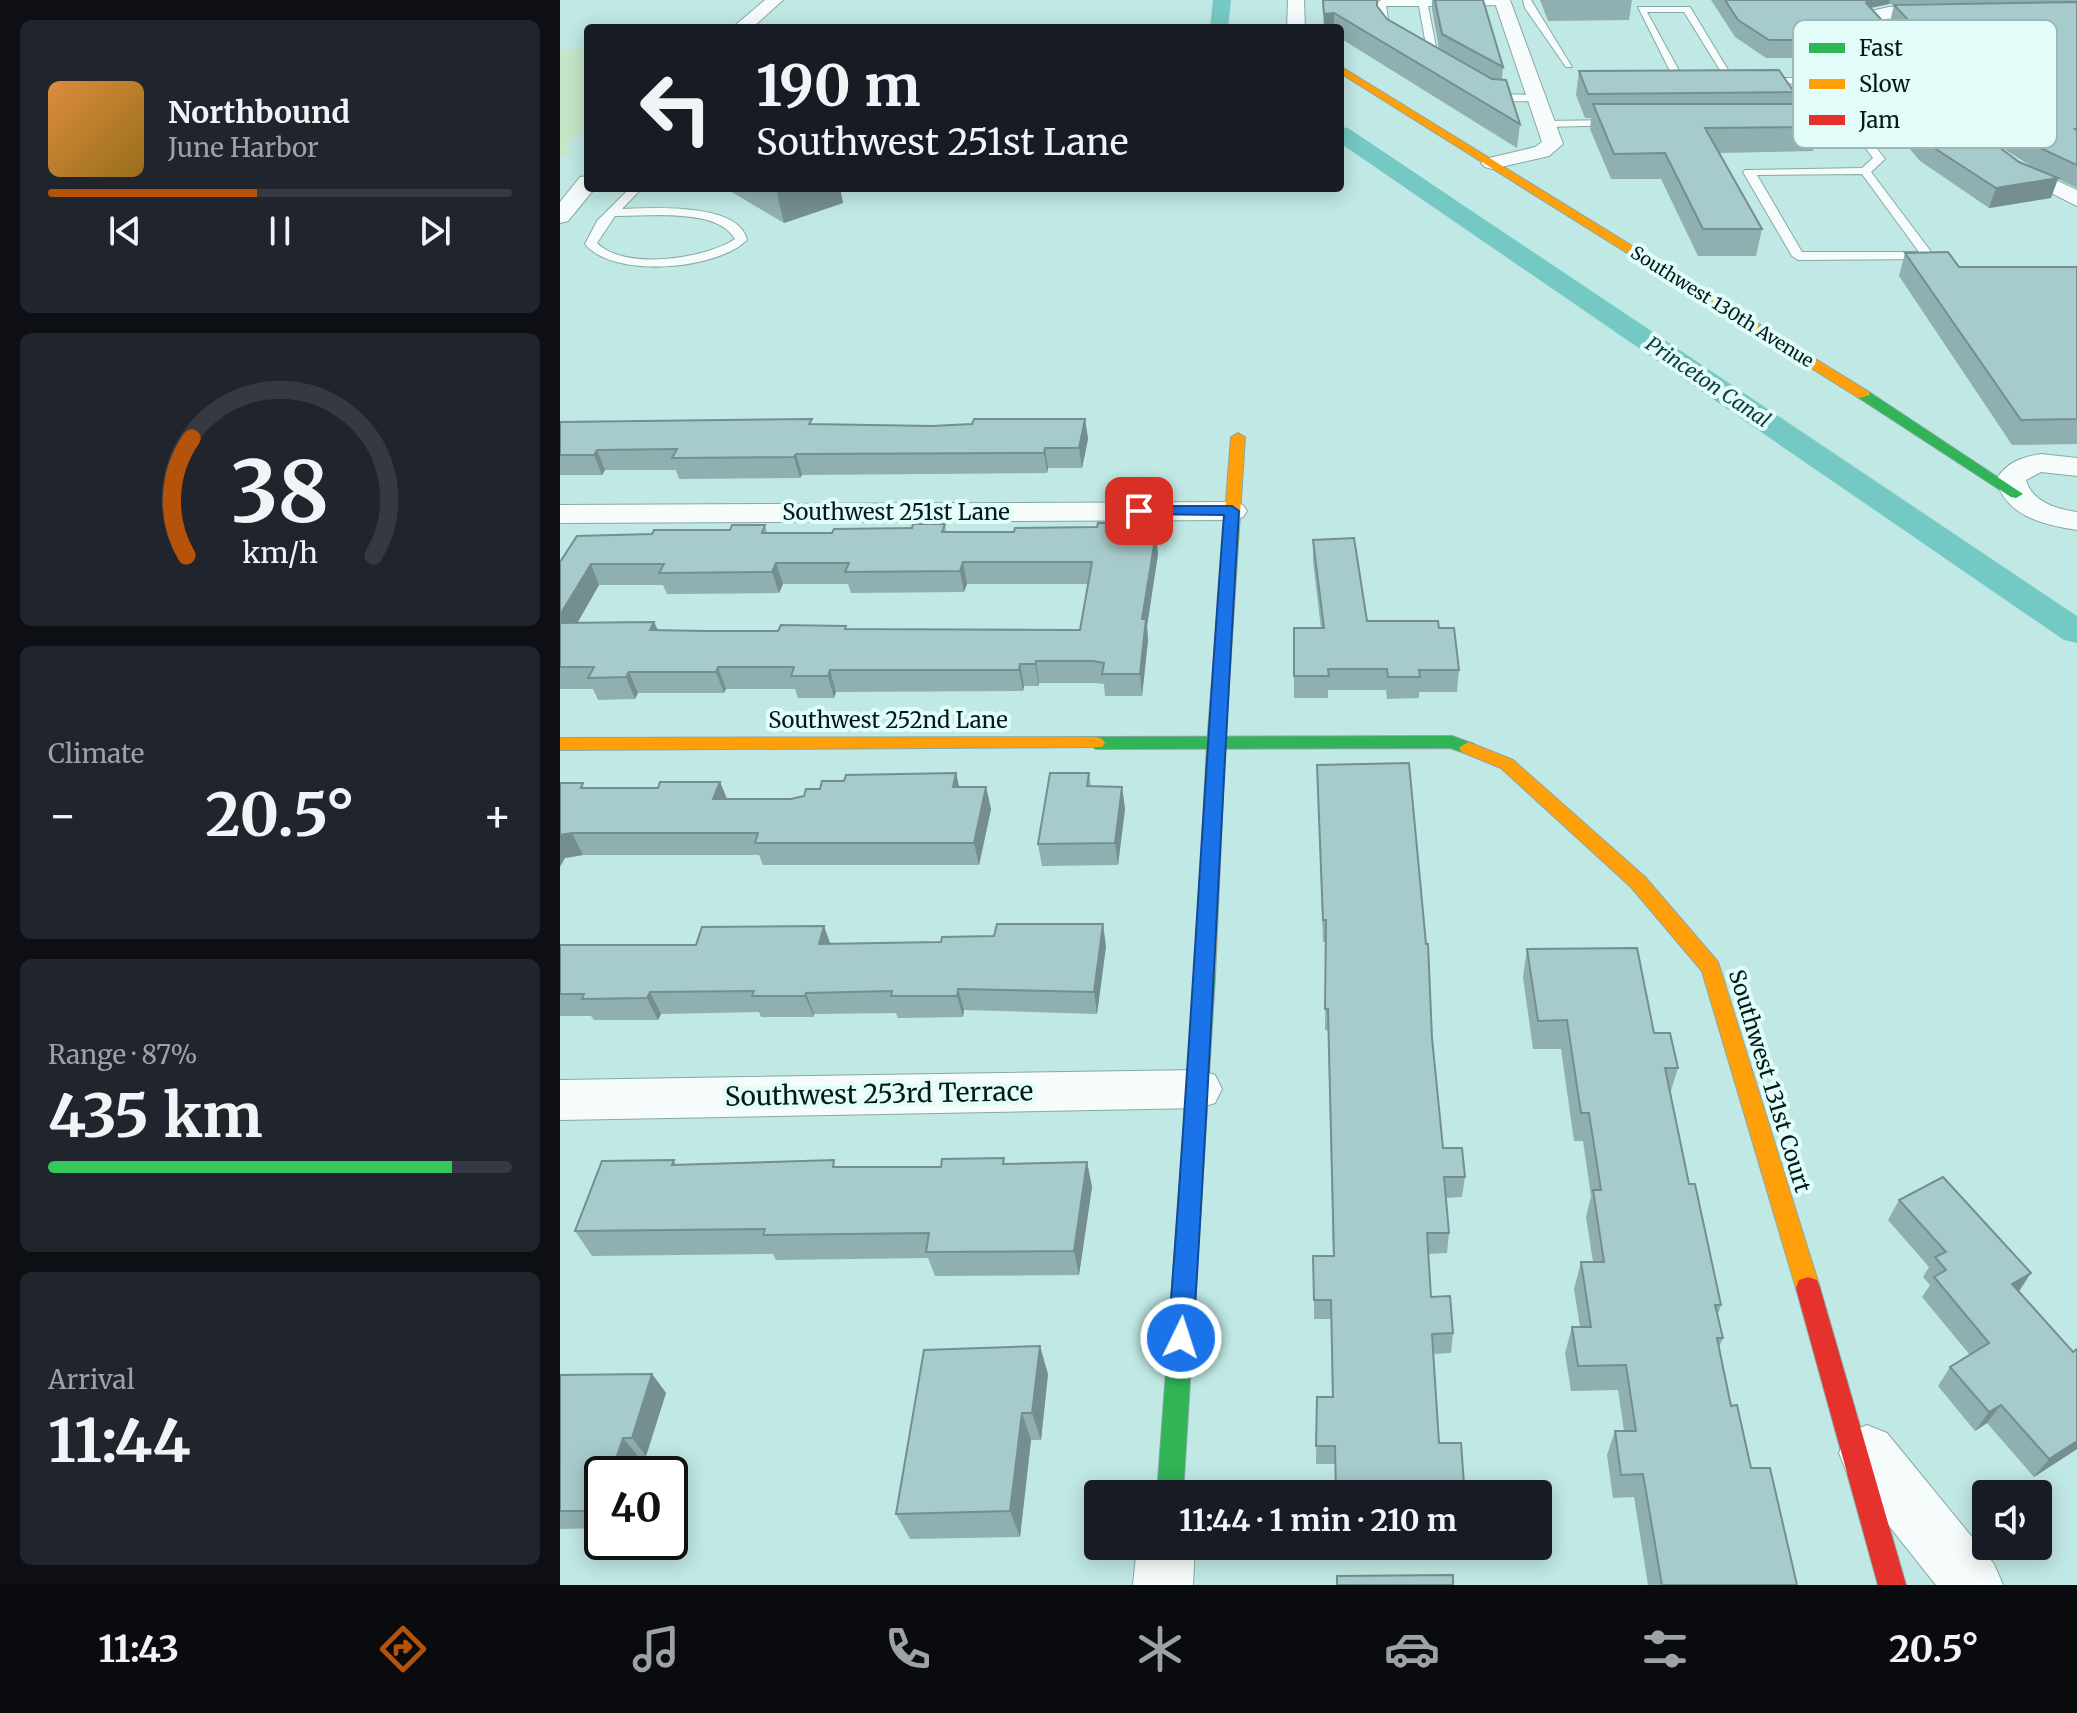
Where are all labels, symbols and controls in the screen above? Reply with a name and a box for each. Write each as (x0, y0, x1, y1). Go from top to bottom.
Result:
legend (1793, 20, 2057, 148)
text: Fast (1859, 34, 1903, 62)
text: 190 m (756, 51, 921, 121)
icon: left (624, 56, 728, 160)
text: Slow (1859, 70, 1910, 98)
text: Northbound (168, 93, 350, 131)
text: Jam (1858, 106, 1900, 134)
text: Southwest 251st Lane (756, 120, 1129, 165)
text: June Harbor (168, 131, 319, 164)
icon: previous (103, 209, 147, 253)
icon: pause (258, 209, 302, 253)
icon: next (413, 209, 457, 253)
street label: Southwest 130th Avenue (1627, 241, 1818, 372)
water label: Princeton Canal (1641, 331, 1775, 432)
text: 38 (231, 439, 329, 544)
pin (1105, 477, 1173, 545)
icon: arrive (1117, 489, 1161, 533)
street label: Southwest 251st Lane (782, 498, 1010, 526)
text: km/h (242, 535, 318, 571)
street label: Southwest 252nd Lane (768, 706, 1008, 734)
text: Climate (48, 737, 144, 770)
text: 20.5° (205, 777, 355, 852)
text: − (48, 788, 77, 843)
text: + (483, 788, 512, 843)
street label: Southwest 131st Court (1723, 966, 1817, 1196)
text: Range · 87% (48, 1038, 198, 1071)
street label: Southwest 253rd Terrace (725, 1074, 1033, 1113)
text: 435 km (48, 1078, 263, 1153)
position arrow (1139, 1296, 1223, 1380)
text: Arrival (48, 1363, 135, 1396)
text: 11:44 (48, 1403, 191, 1478)
speed limit sign: 40 (584, 1456, 688, 1560)
map controls (1972, 1480, 2052, 1560)
button: sound (1972, 1480, 2052, 1560)
text: 11:44 · 1 min · 210 m (1179, 1501, 1457, 1539)
icon: directions (375, 1621, 431, 1677)
icon: music (628, 1621, 684, 1677)
icon: phone (880, 1621, 936, 1677)
icon: climate (1132, 1621, 1188, 1677)
icon: car (1384, 1621, 1440, 1677)
icon: filters (1637, 1621, 1693, 1677)
text: 11:43 (98, 1627, 179, 1672)
text: 20.5° (1889, 1627, 1979, 1672)

